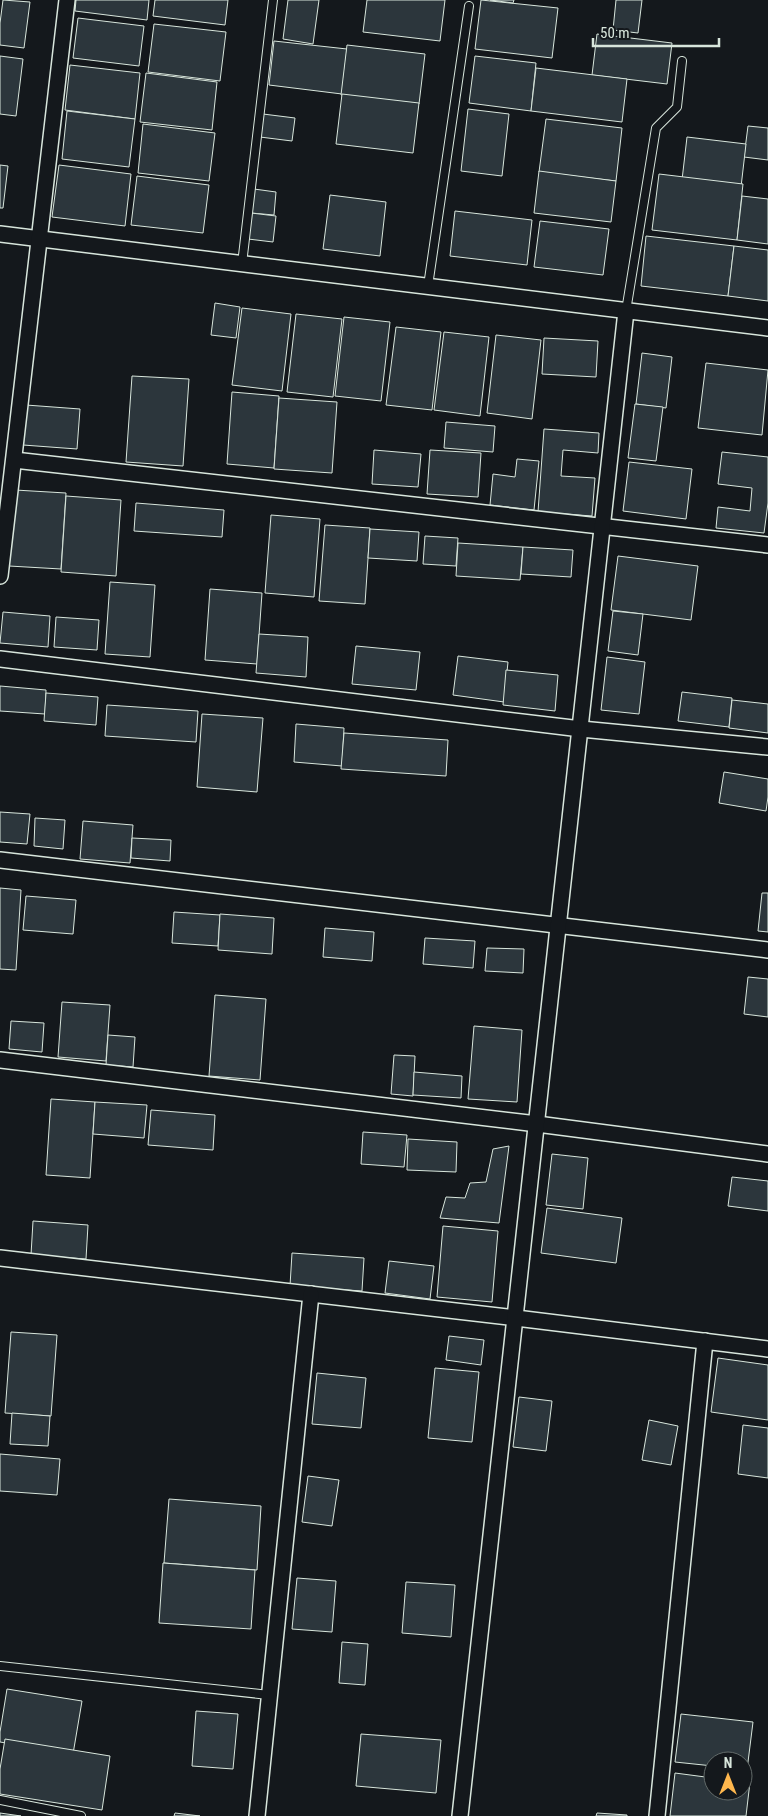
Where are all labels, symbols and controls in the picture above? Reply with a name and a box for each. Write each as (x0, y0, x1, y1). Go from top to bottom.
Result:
scale bar (593, 15, 719, 47)
text: 50 m (600, 24, 630, 42)
north arrow (703, 1751, 753, 1801)
text: N (724, 1755, 732, 1771)

